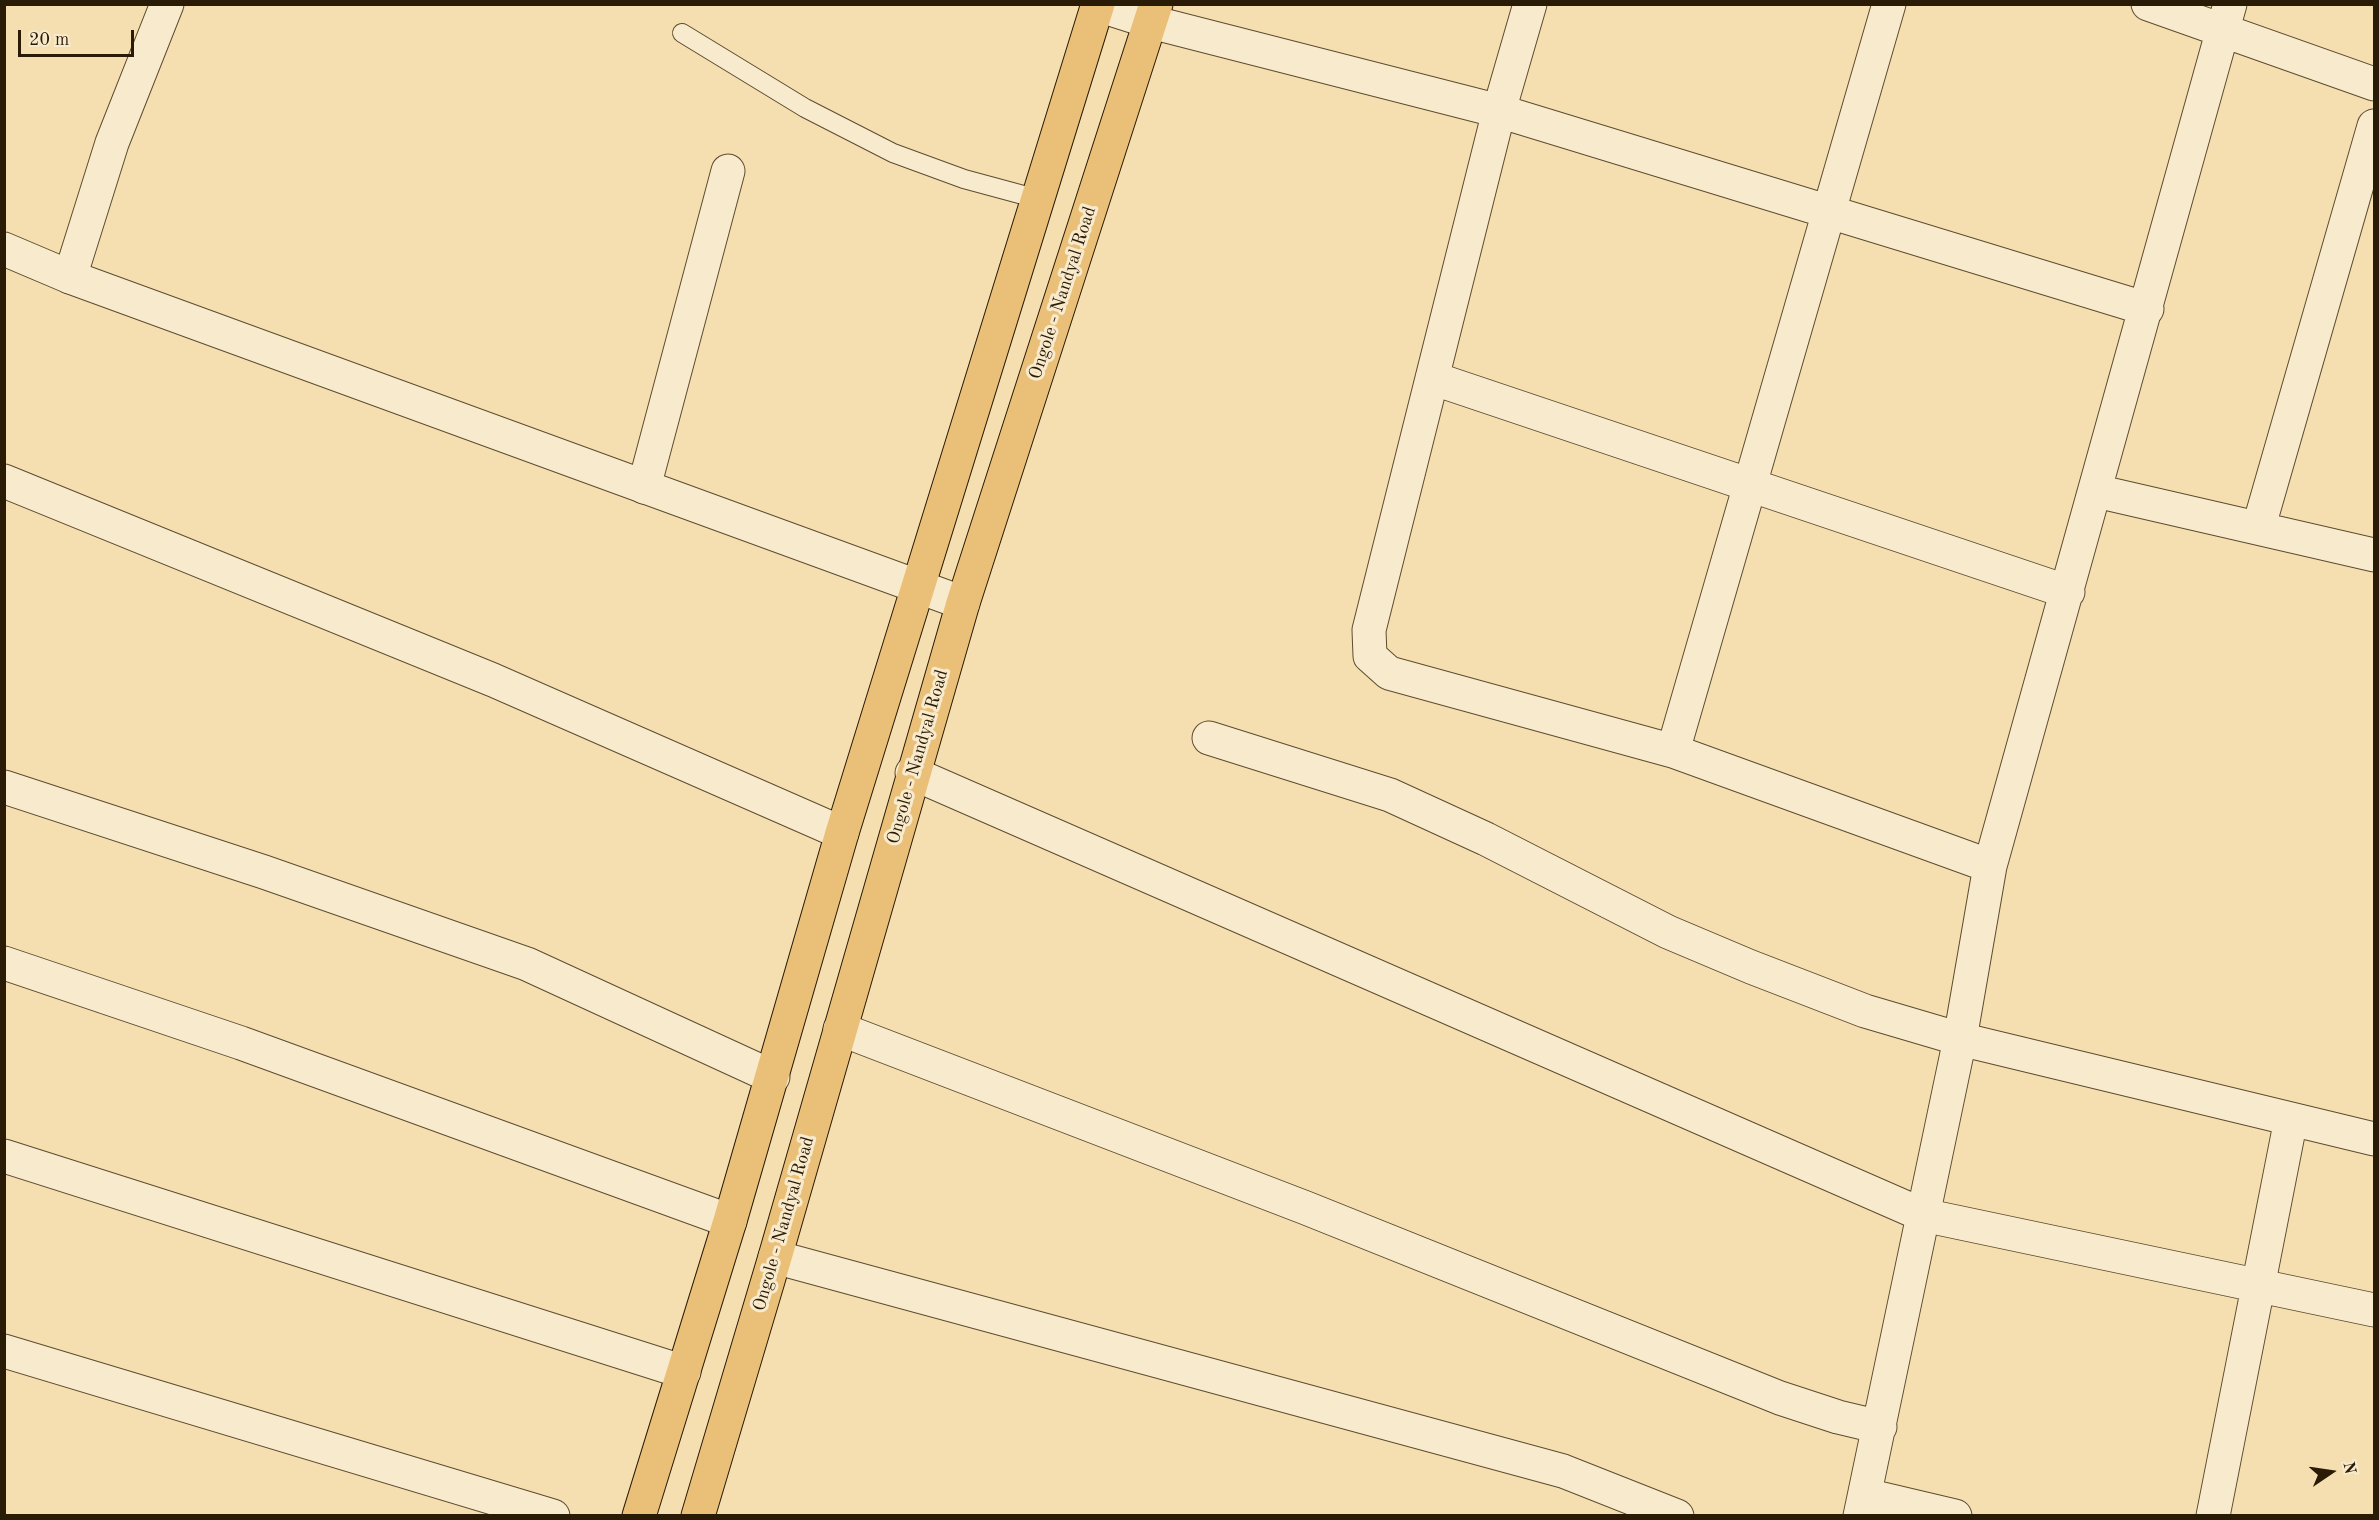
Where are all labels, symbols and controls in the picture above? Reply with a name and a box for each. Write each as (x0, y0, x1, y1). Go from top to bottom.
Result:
scale bar (21, 18, 136, 56)
text: 20 m (29, 31, 69, 49)
street label: Ongole - Nandyal Road (1025, 204, 1101, 382)
street label: Ongole - Nandyal Road (883, 667, 953, 847)
street label: Ongole - Nandyal Road (749, 1134, 819, 1314)
north arrow (2301, 1442, 2361, 1502)
text: N (2339, 1460, 2358, 1476)

